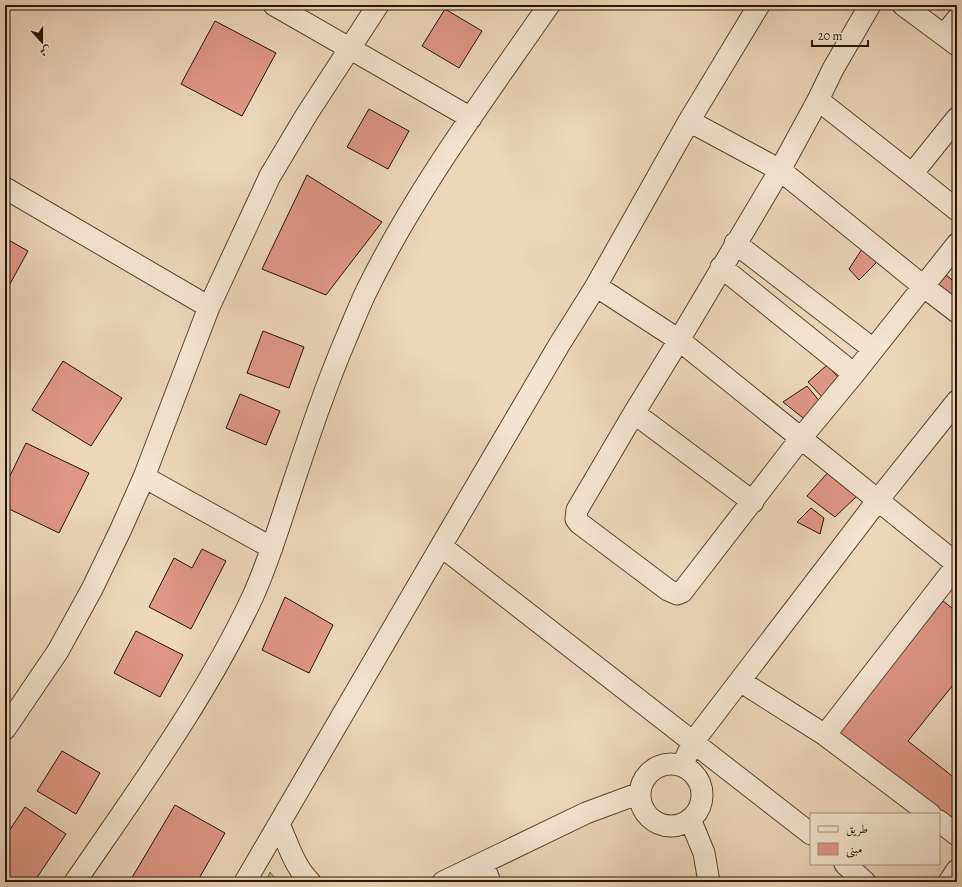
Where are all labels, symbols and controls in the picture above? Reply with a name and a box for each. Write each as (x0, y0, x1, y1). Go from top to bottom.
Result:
north arrow (22, 22, 62, 62)
scale bar (812, 22, 868, 48)
text: 20 m (818, 28, 842, 44)
text: ش (38, 42, 53, 60)
legend (810, 813, 940, 865)
text: طريق (846, 821, 868, 837)
text: مبنى (846, 841, 862, 858)

